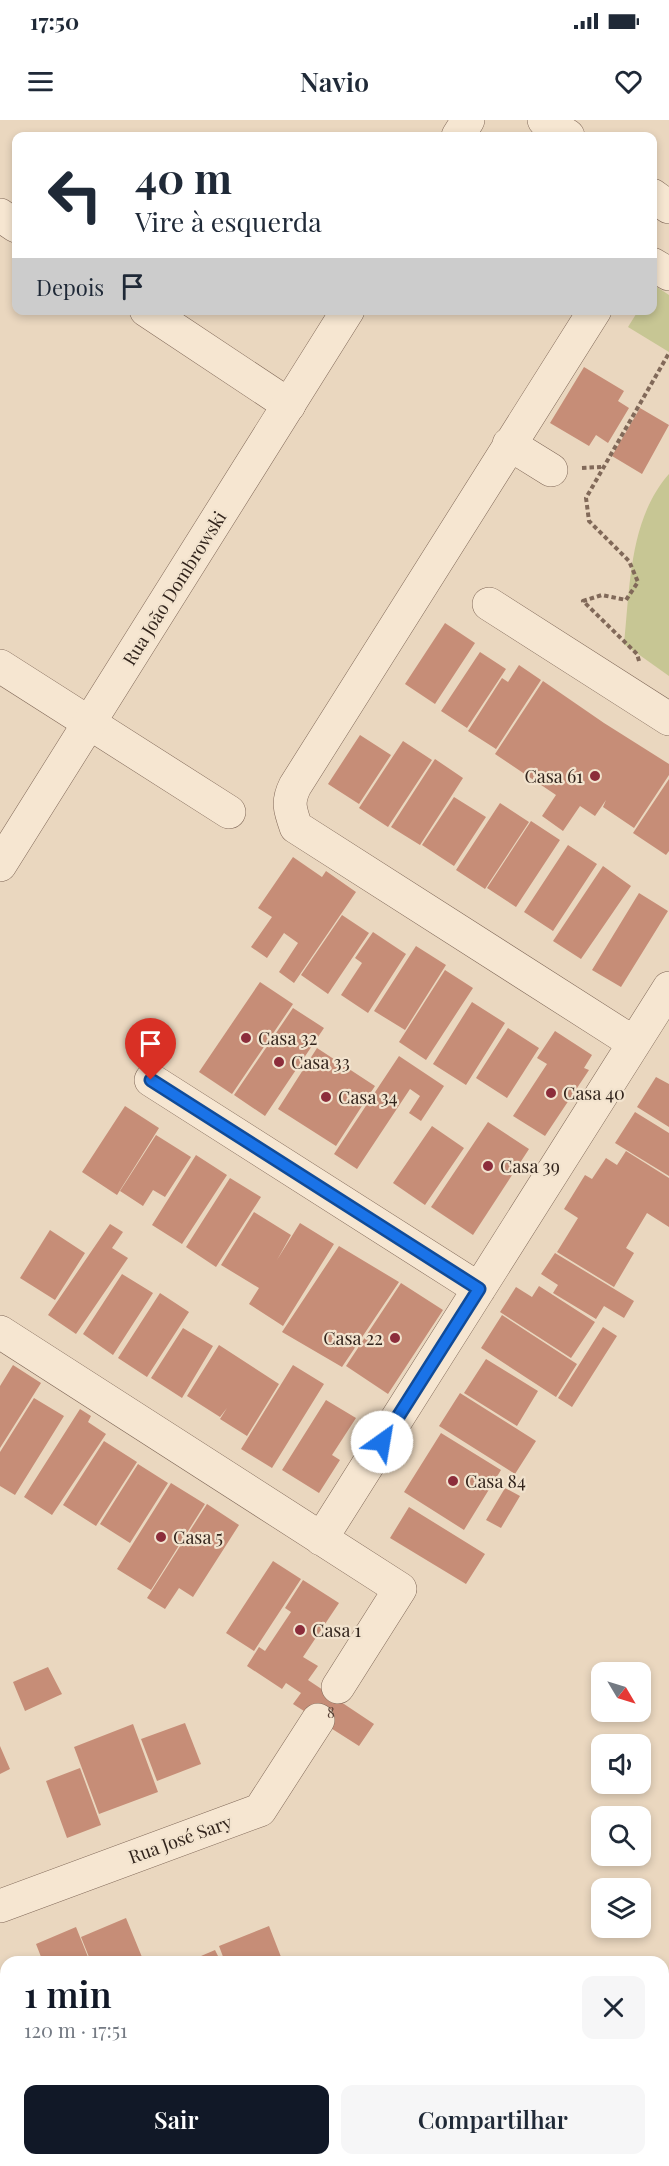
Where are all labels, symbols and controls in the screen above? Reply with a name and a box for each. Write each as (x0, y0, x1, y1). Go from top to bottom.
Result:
text: 17:50 (30, 6, 79, 36)
text: Navio (300, 63, 369, 99)
icon: menu (24, 65, 57, 98)
icon: heart (612, 65, 645, 98)
text: 40 m (135, 149, 232, 205)
icon: left (36, 156, 114, 234)
text: Vire à esquerda (135, 203, 322, 239)
icon: arrive (116, 270, 149, 303)
text: Depois (36, 272, 104, 302)
street label: Rua João Dombrowski (117, 506, 231, 670)
place label: Casa 61 (524, 764, 583, 788)
marker: Casa 61 (588, 769, 602, 783)
pin (125, 1018, 176, 1080)
place label: Casa 32 (258, 1026, 317, 1050)
icon: arrive (134, 1027, 167, 1060)
marker: Casa 32 (239, 1031, 253, 1045)
place label: Casa 33 (291, 1050, 350, 1074)
marker: Casa 33 (272, 1055, 286, 1069)
place label: Casa 40 (563, 1081, 625, 1105)
place label: Casa 34 (338, 1085, 398, 1109)
marker: Casa 40 (544, 1086, 558, 1100)
marker: Casa 34 (319, 1090, 333, 1104)
place label: Casa 39 (500, 1154, 560, 1178)
marker: Casa 39 (481, 1159, 495, 1173)
place label: Casa 22 (323, 1326, 383, 1350)
marker: Casa 22 (388, 1331, 402, 1345)
position arrow (350, 1410, 414, 1474)
place label: Casa 84 (465, 1469, 526, 1493)
marker: Casa 84 (446, 1474, 460, 1488)
place label: Casa 5 (173, 1525, 223, 1549)
marker: Casa 5 (154, 1530, 168, 1544)
place label: Casa 1 (312, 1618, 362, 1642)
marker: Casa 1 (293, 1623, 307, 1637)
north arrow (591, 1662, 651, 1722)
map controls (591, 1662, 651, 1938)
house number: 8 (327, 1702, 335, 1722)
button: sound (591, 1734, 651, 1794)
button: search (591, 1806, 651, 1866)
street label: Rua José Sary (125, 1809, 235, 1869)
button: layers (591, 1878, 651, 1938)
text: 1 min (24, 1969, 112, 2017)
button: close (582, 1976, 645, 2039)
text: 120 m · 17:51 (24, 2016, 128, 2043)
button: Sair (24, 2085, 329, 2154)
button: Compartilhar (341, 2085, 645, 2154)

